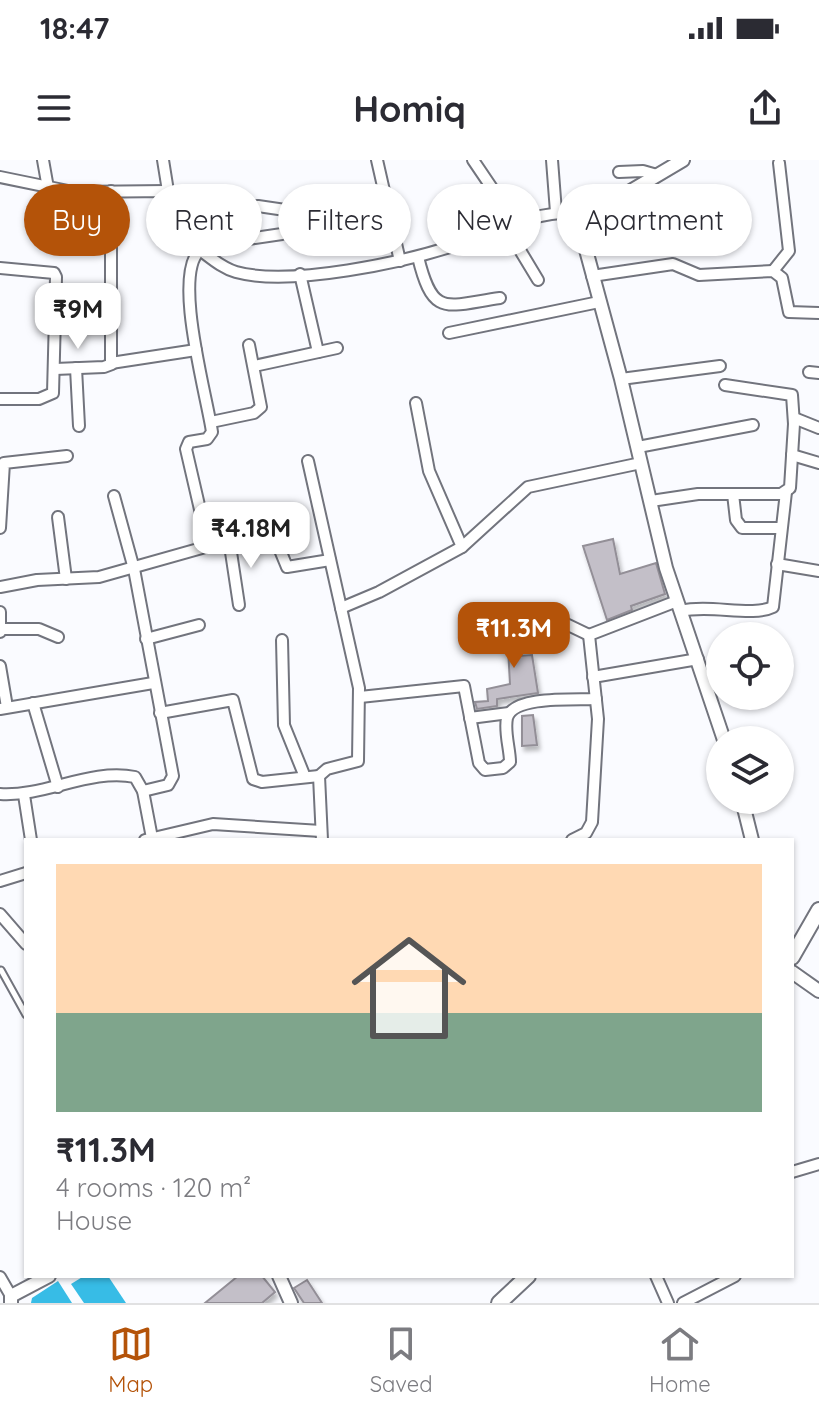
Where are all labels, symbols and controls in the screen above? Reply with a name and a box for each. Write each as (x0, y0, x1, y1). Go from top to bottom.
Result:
text: 18:47 (40, 9, 110, 47)
icon: menu (32, 86, 76, 130)
text: Homiq (353, 86, 466, 131)
icon: share (743, 86, 787, 130)
chip: Buy (24, 184, 130, 256)
chip: Rent (146, 184, 262, 256)
chip: Filters (278, 184, 411, 256)
chip: New (427, 184, 541, 256)
chip: Apartment (557, 184, 752, 256)
pin: ₹9M (39, 283, 117, 351)
text: ₹9M (53, 292, 103, 325)
pin: ₹4.18M (186, 502, 316, 570)
text: ₹4.18M (211, 511, 291, 544)
pin: ₹11.3M (449, 602, 579, 670)
text: ₹11.3M (476, 611, 552, 644)
map controls (706, 622, 794, 814)
button: locate (706, 622, 794, 710)
button: layers (706, 726, 794, 814)
icon: home (337, 916, 481, 1060)
text: ₹11.3M (56, 1128, 156, 1171)
text: 4 rooms · 120 m² (56, 1171, 251, 1204)
text: House (56, 1204, 132, 1237)
tab: Map (108, 1322, 153, 1398)
tab: Saved (370, 1322, 432, 1398)
tab: Home (649, 1322, 711, 1398)

